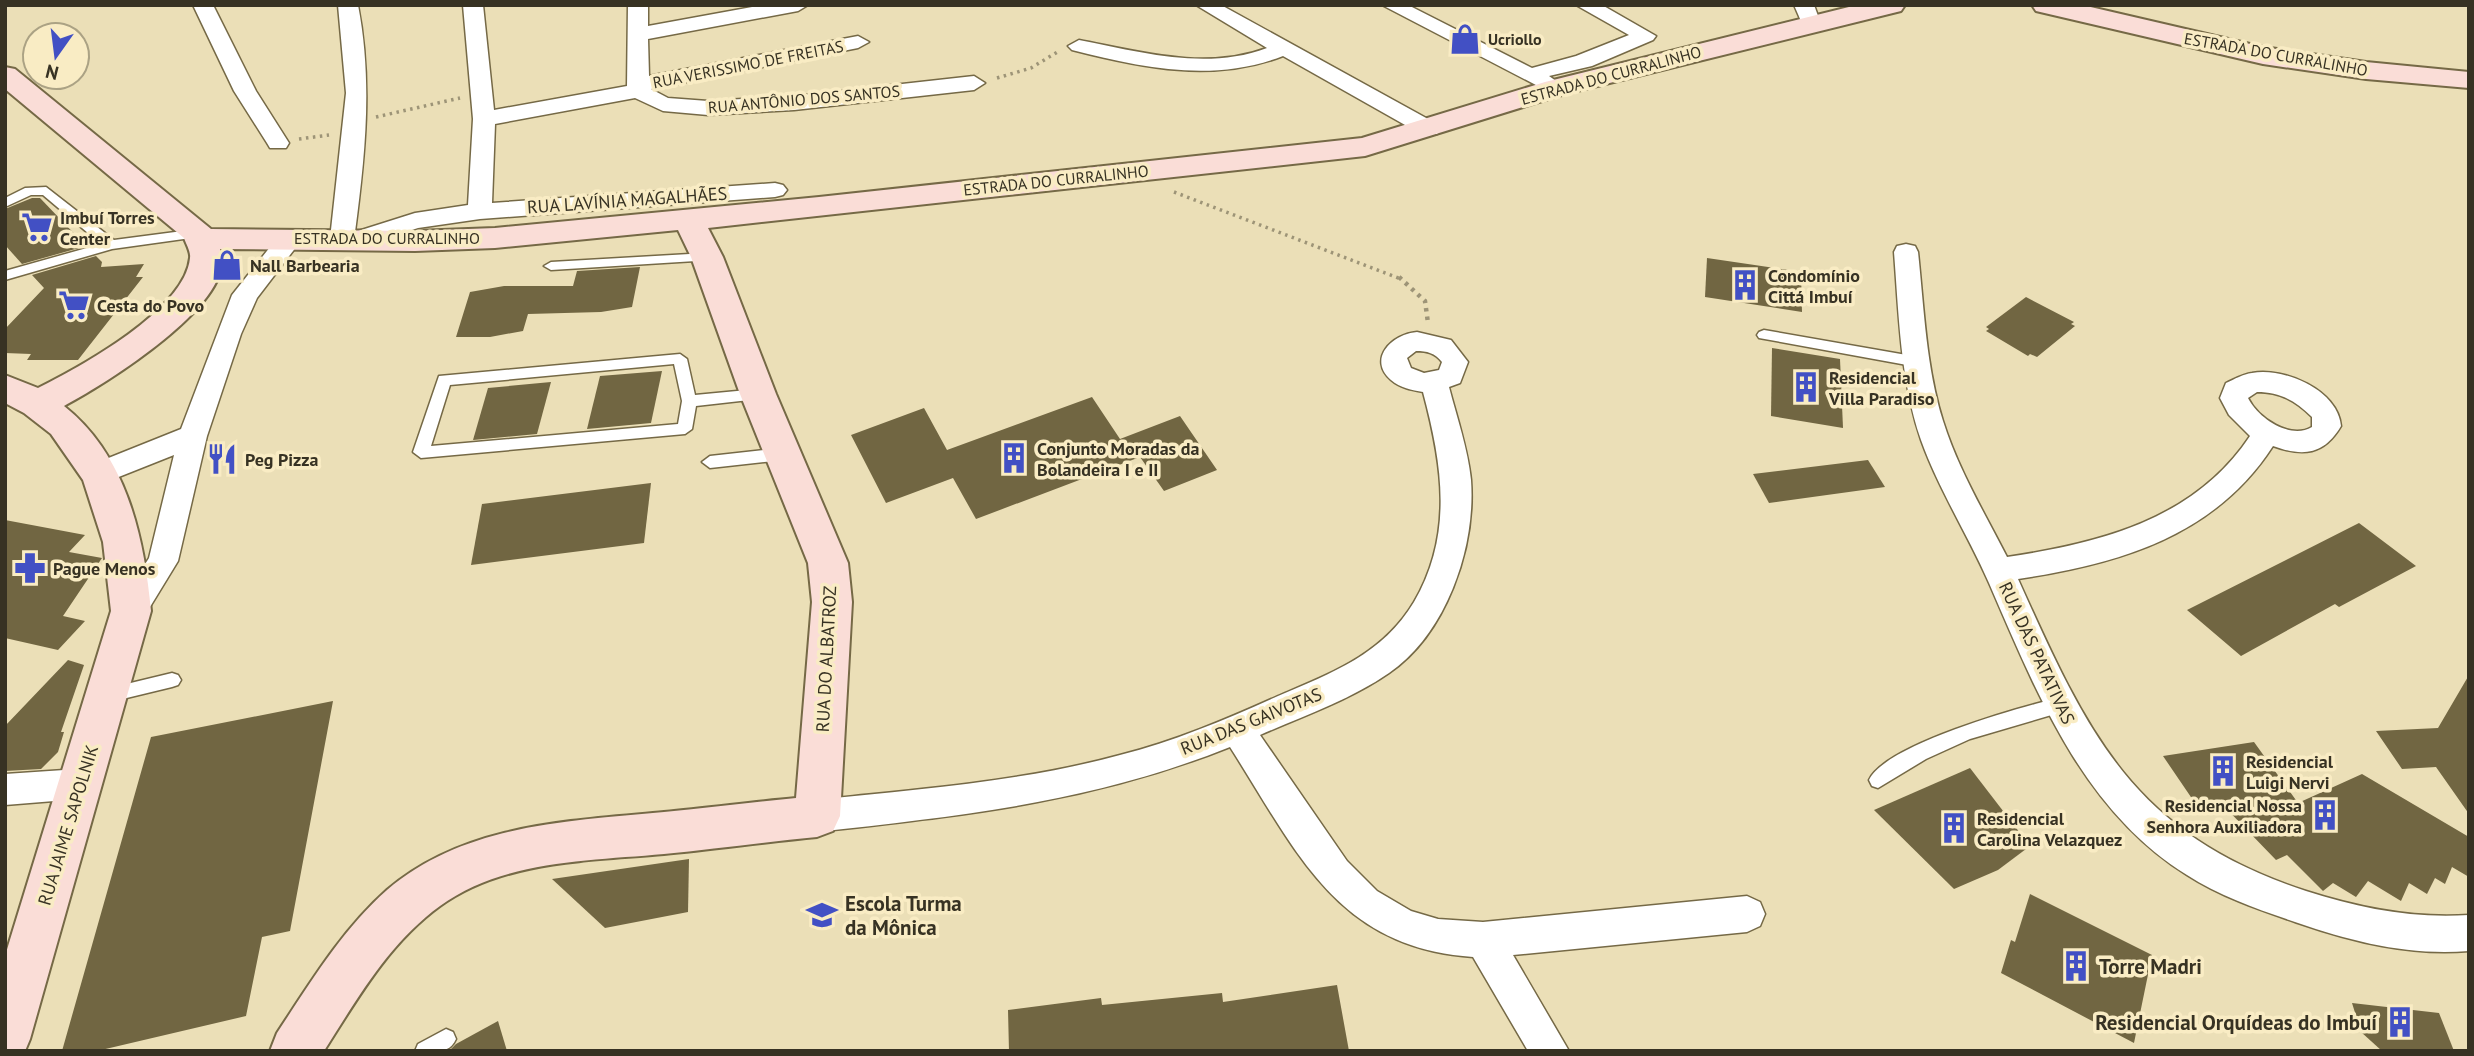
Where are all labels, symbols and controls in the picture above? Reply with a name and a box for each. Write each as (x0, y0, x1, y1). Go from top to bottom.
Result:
north arrow (21, 21, 91, 91)
shop icon: Ucriollo (1448, 22, 1482, 56)
street label: ESTRADA DO CURRALINHO (2183, 28, 2369, 80)
place label: Ucriollo (1488, 29, 1542, 49)
street label: RUA VERISSIMO DE FREITAS (651, 36, 845, 92)
street label: ESTRADA DO CURRALINHO (1519, 41, 1704, 109)
text: N (43, 59, 61, 86)
street label: RUA ANTÔNIO DOS SANTOS (707, 81, 901, 117)
street label: ESTRADA DO CURRALINHO (962, 160, 1150, 200)
street label: RUA LAVÍNIA MAGALHÃES (526, 182, 728, 218)
place label: Imbuí Torres Center (60, 206, 155, 250)
supermarket icon: Imbuí Torres Center (20, 210, 54, 244)
street label: ESTRADA DO CURRALINHO (294, 228, 480, 248)
shop icon: Nall Barbearia (210, 248, 244, 282)
place label: Nall Barbearia (250, 254, 360, 277)
place label: Condomínio Cittá Imbuí (1768, 264, 1860, 308)
building icon: Condomínio Cittá Imbuí (1728, 268, 1762, 302)
supermarket icon: Cesta do Povo (57, 288, 91, 322)
place label: Cesta do Povo (97, 294, 204, 317)
place label: Residencial Villa Paradiso (1828, 366, 1935, 410)
building icon: Residencial Villa Paradiso (1789, 370, 1823, 404)
place label: Conjunto Moradas da Bolandeira I e II (1037, 437, 1199, 481)
building icon: Conjunto Moradas da Bolandeira I e II (997, 441, 1031, 475)
restaurant icon: Peg Pizza (205, 442, 239, 476)
place label: Peg Pizza (245, 448, 319, 471)
pharmacy icon: Pague Menos (13, 551, 47, 585)
place label: Pague Menos (53, 557, 156, 580)
street label: RUA DAS PATATIVAS (1994, 578, 2080, 728)
street label: RUA DO ALBATROZ (811, 585, 841, 733)
street label: RUA DAS GAIVOTAS (1177, 682, 1325, 760)
street label: RUA JAIME SAPOLNIK (33, 742, 103, 908)
place label: Residencial Luigi Nervi (2246, 750, 2334, 794)
building icon: Residencial Luigi Nervi (2206, 754, 2240, 788)
place label: Residencial Nossa Senhora Auxiliadora (2146, 794, 2302, 838)
building icon: Residencial Nossa Senhora Auxiliadora (2308, 798, 2342, 832)
place label: Residencial Carolina Velazquez (1977, 807, 2122, 851)
building icon: Residencial Carolina Velazquez (1937, 811, 1971, 845)
place label: Escola Turma da Mônica (845, 890, 962, 941)
school or university icon: Escola Turma da Mônica (805, 898, 839, 932)
building icon: Torre Madri (2059, 949, 2093, 983)
place label: Torre Madri (2099, 953, 2202, 980)
building icon: Residencial Orquídeas do Imbuí (2383, 1005, 2417, 1039)
place label: Residencial Orquídeas do Imbuí (2095, 1009, 2377, 1036)

